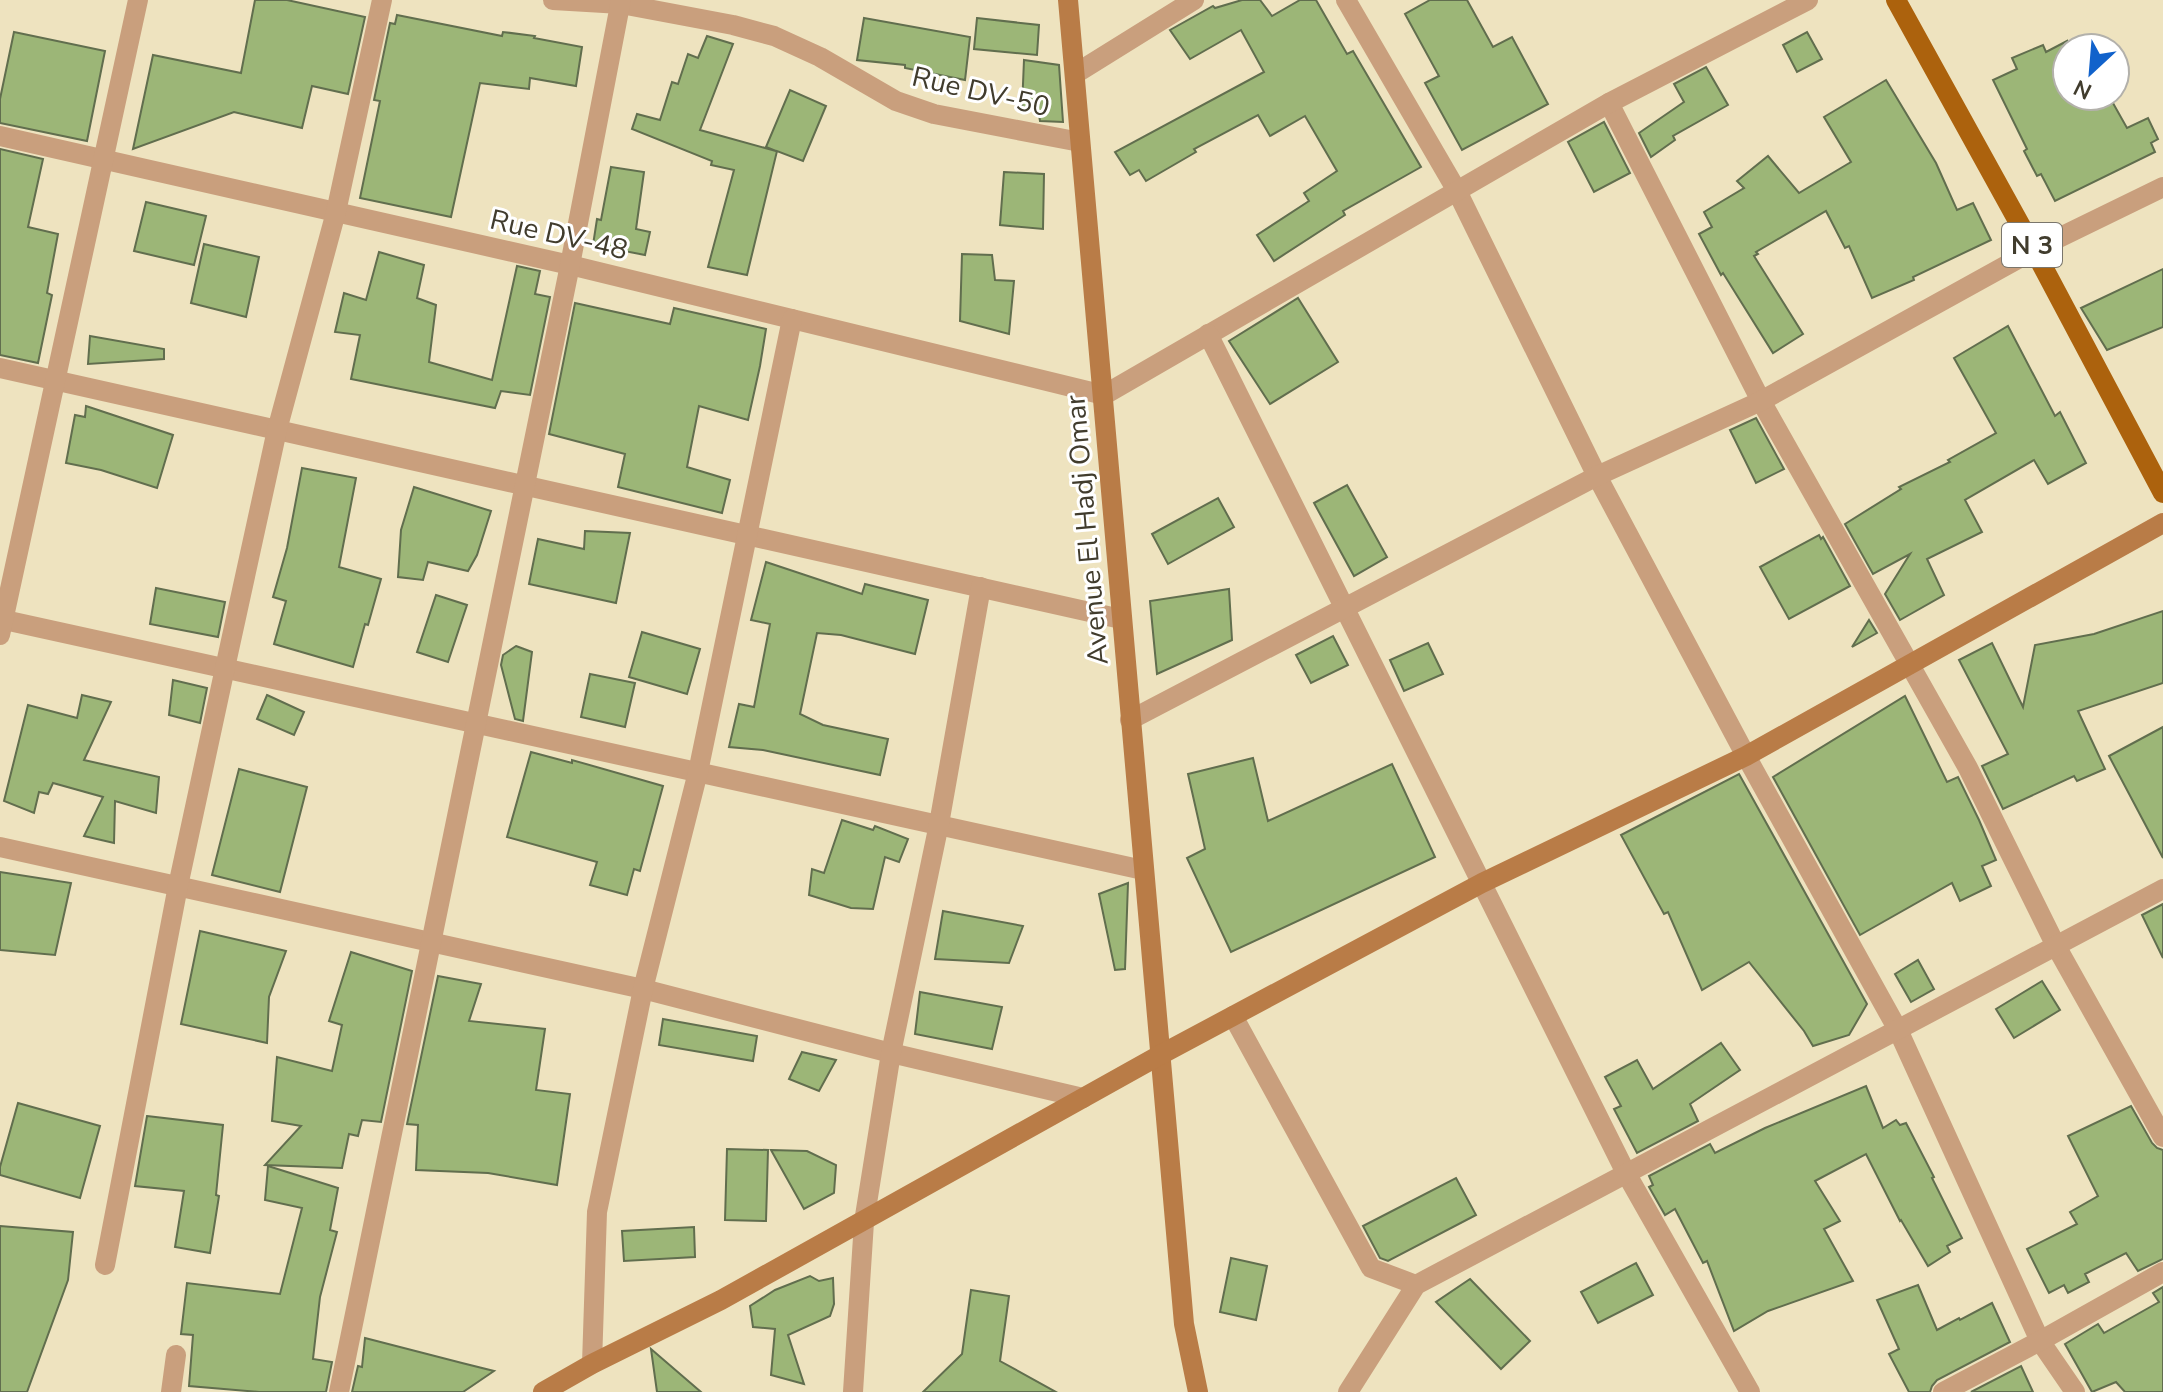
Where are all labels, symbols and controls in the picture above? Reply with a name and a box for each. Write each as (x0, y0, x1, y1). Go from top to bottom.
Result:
north arrow (2051, 32, 2131, 112)
street label: Rue DV-50 (908, 58, 1053, 126)
text: N (2069, 72, 2097, 106)
street label: Rue DV-48 (486, 201, 631, 269)
road number: N 3 (2002, 223, 2062, 267)
street label: Avenue El Hadj Omar (1056, 393, 1118, 666)

